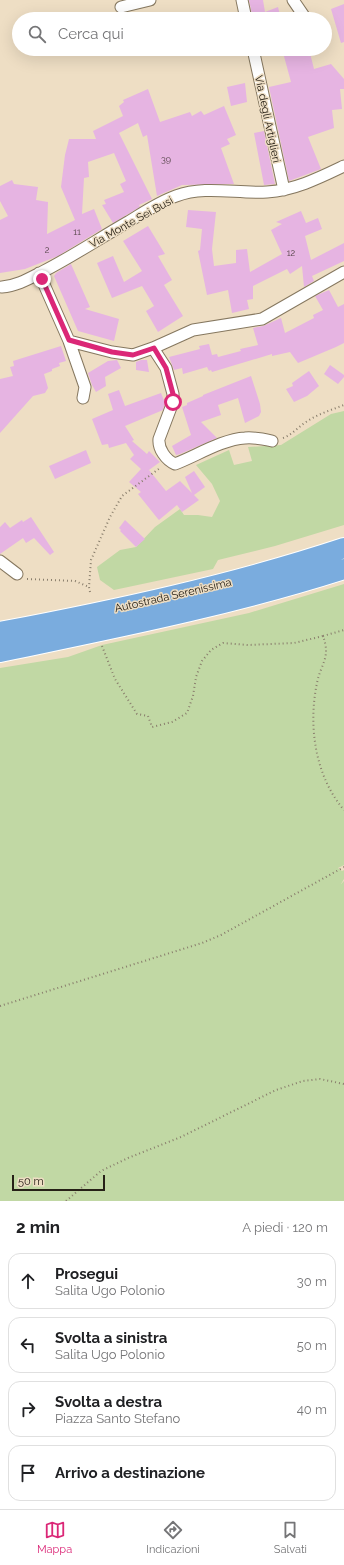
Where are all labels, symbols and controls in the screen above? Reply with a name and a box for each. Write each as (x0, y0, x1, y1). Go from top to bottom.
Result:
search box (12, 12, 332, 56)
icon: search (26, 23, 48, 45)
text: Cerca qui (58, 25, 124, 43)
street label: Via degli Artiglieri (252, 74, 283, 164)
house number: 39 (161, 154, 171, 164)
street label: Via Monte Sei Busi (87, 194, 175, 251)
house number: 11 (73, 227, 81, 237)
house number: 2 (45, 245, 50, 255)
house number: 12 (287, 248, 296, 258)
route end (33, 270, 51, 288)
route start (164, 393, 182, 411)
street label: Autostrada Serenissima (113, 576, 233, 615)
scale bar (12, 1173, 105, 1192)
text: 50 m (18, 1175, 44, 1188)
text: 2 min (16, 1217, 60, 1237)
text: A piedi · 120 m (242, 1220, 328, 1235)
text: Prosegui (55, 1265, 118, 1283)
icon: ahead (17, 1270, 39, 1292)
text: 30 m (297, 1274, 327, 1289)
text: Salita Ugo Polonio (55, 1283, 165, 1298)
text: Svolta a sinistra (55, 1329, 167, 1347)
icon: left (17, 1334, 39, 1356)
text: 50 m (297, 1338, 327, 1353)
text: Salita Ugo Polonio (55, 1347, 165, 1362)
text: Svolta a destra (55, 1393, 162, 1411)
icon: right (17, 1398, 39, 1420)
text: 40 m (297, 1402, 327, 1417)
text: Piazza Santo Stefano (55, 1411, 180, 1426)
icon: arrive (17, 1462, 39, 1484)
text: Arrivo a destinazione (55, 1464, 205, 1482)
tab: Mappa (37, 1519, 72, 1556)
tab: Indicazioni (146, 1519, 200, 1556)
tab: Salvati (274, 1519, 307, 1556)

